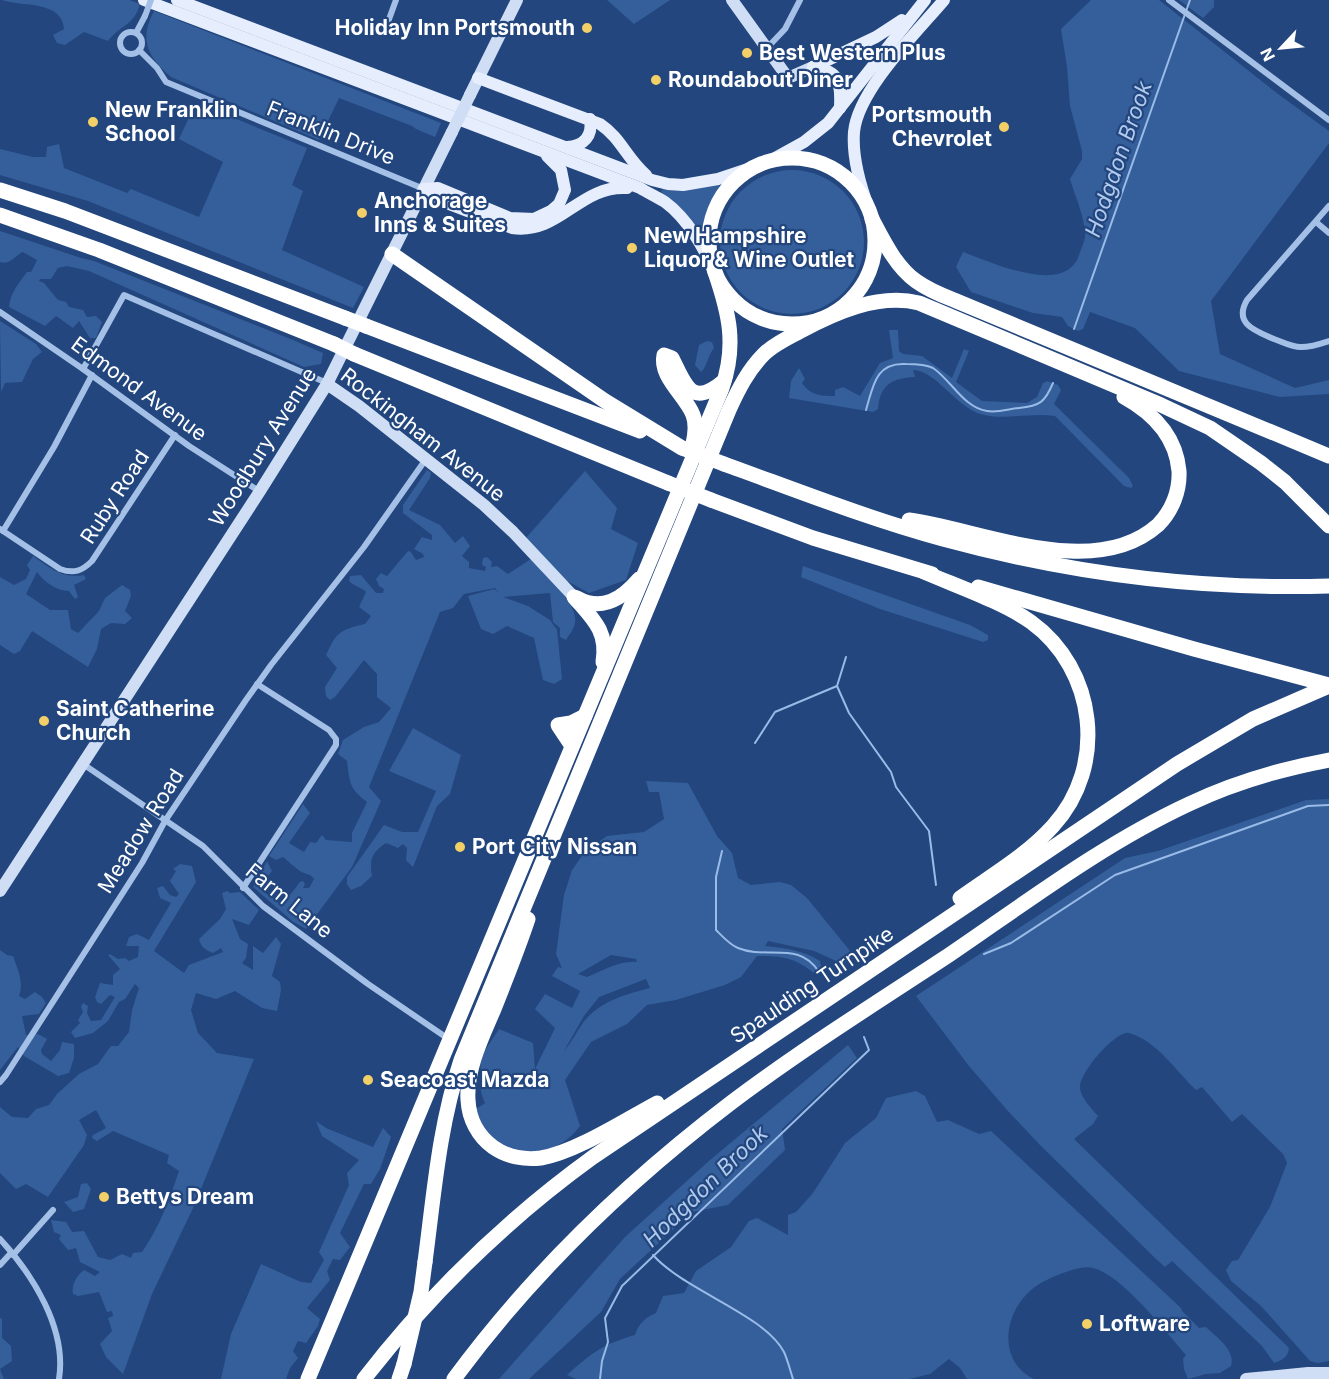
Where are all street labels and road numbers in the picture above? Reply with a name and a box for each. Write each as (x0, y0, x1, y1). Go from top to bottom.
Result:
street label: Franklin Drive (263, 95, 399, 170)
street label: Edmond Avenue (67, 331, 212, 446)
street label: Woodbury Avenue (204, 363, 322, 531)
street label: Rockingham Avenue (336, 363, 511, 507)
street label: Ruby Road (75, 445, 154, 548)
street label: Meadow Road (92, 764, 189, 898)
street label: Farm Lane (241, 858, 338, 943)
street label: Spaulding Turnpike (725, 921, 898, 1048)

